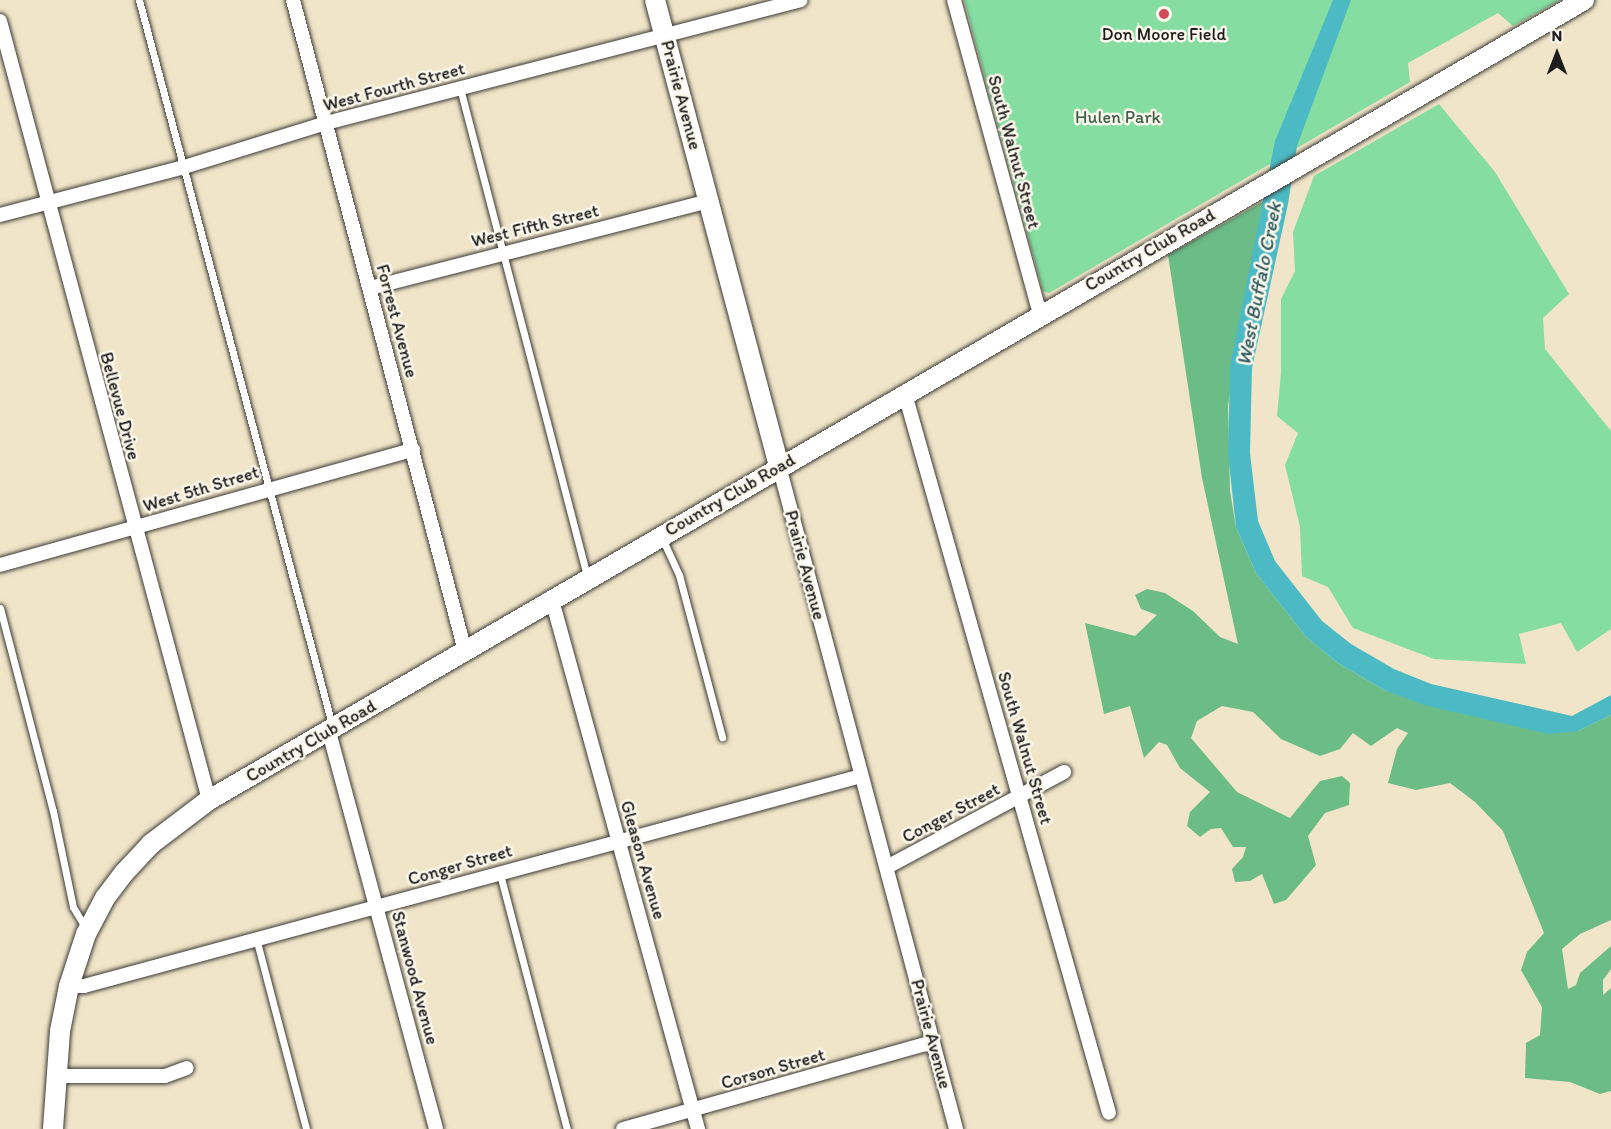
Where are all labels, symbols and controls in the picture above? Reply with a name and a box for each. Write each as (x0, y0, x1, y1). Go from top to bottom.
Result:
marker: Don Moore Field (1157, 7, 1171, 21)
place label: Don Moore Field (1102, 23, 1226, 45)
north arrow (1527, 24, 1587, 84)
text: N (1552, 26, 1562, 45)
street label: Prairie Avenue (656, 38, 706, 152)
street label: West Fourth Street (321, 58, 467, 116)
street label: South Walnut Street (983, 74, 1045, 230)
park label: Hulen Park (1075, 106, 1161, 128)
street label: West Fifth Street (469, 200, 601, 252)
water label: West Buffalo Creek (1231, 201, 1287, 367)
street label: Country Club Road (1081, 204, 1219, 296)
street label: Forrest Avenue (372, 262, 422, 380)
street label: Bellevue Drive (95, 350, 145, 462)
street label: Country Club Road (661, 449, 799, 541)
street label: West 5th Street (141, 461, 261, 517)
street label: Prairie Avenue (780, 508, 830, 622)
street label: South Walnut Street (993, 670, 1057, 826)
street label: Country Club Road (242, 695, 380, 787)
street label: Conger Street (899, 778, 1003, 848)
street label: Gleason Avenue (616, 798, 670, 922)
street label: Conger Street (405, 840, 515, 890)
street label: Stanwood Avenue (387, 909, 443, 1047)
street label: Prairie Avenue (906, 977, 956, 1091)
street label: Corson Street (719, 1044, 827, 1094)

